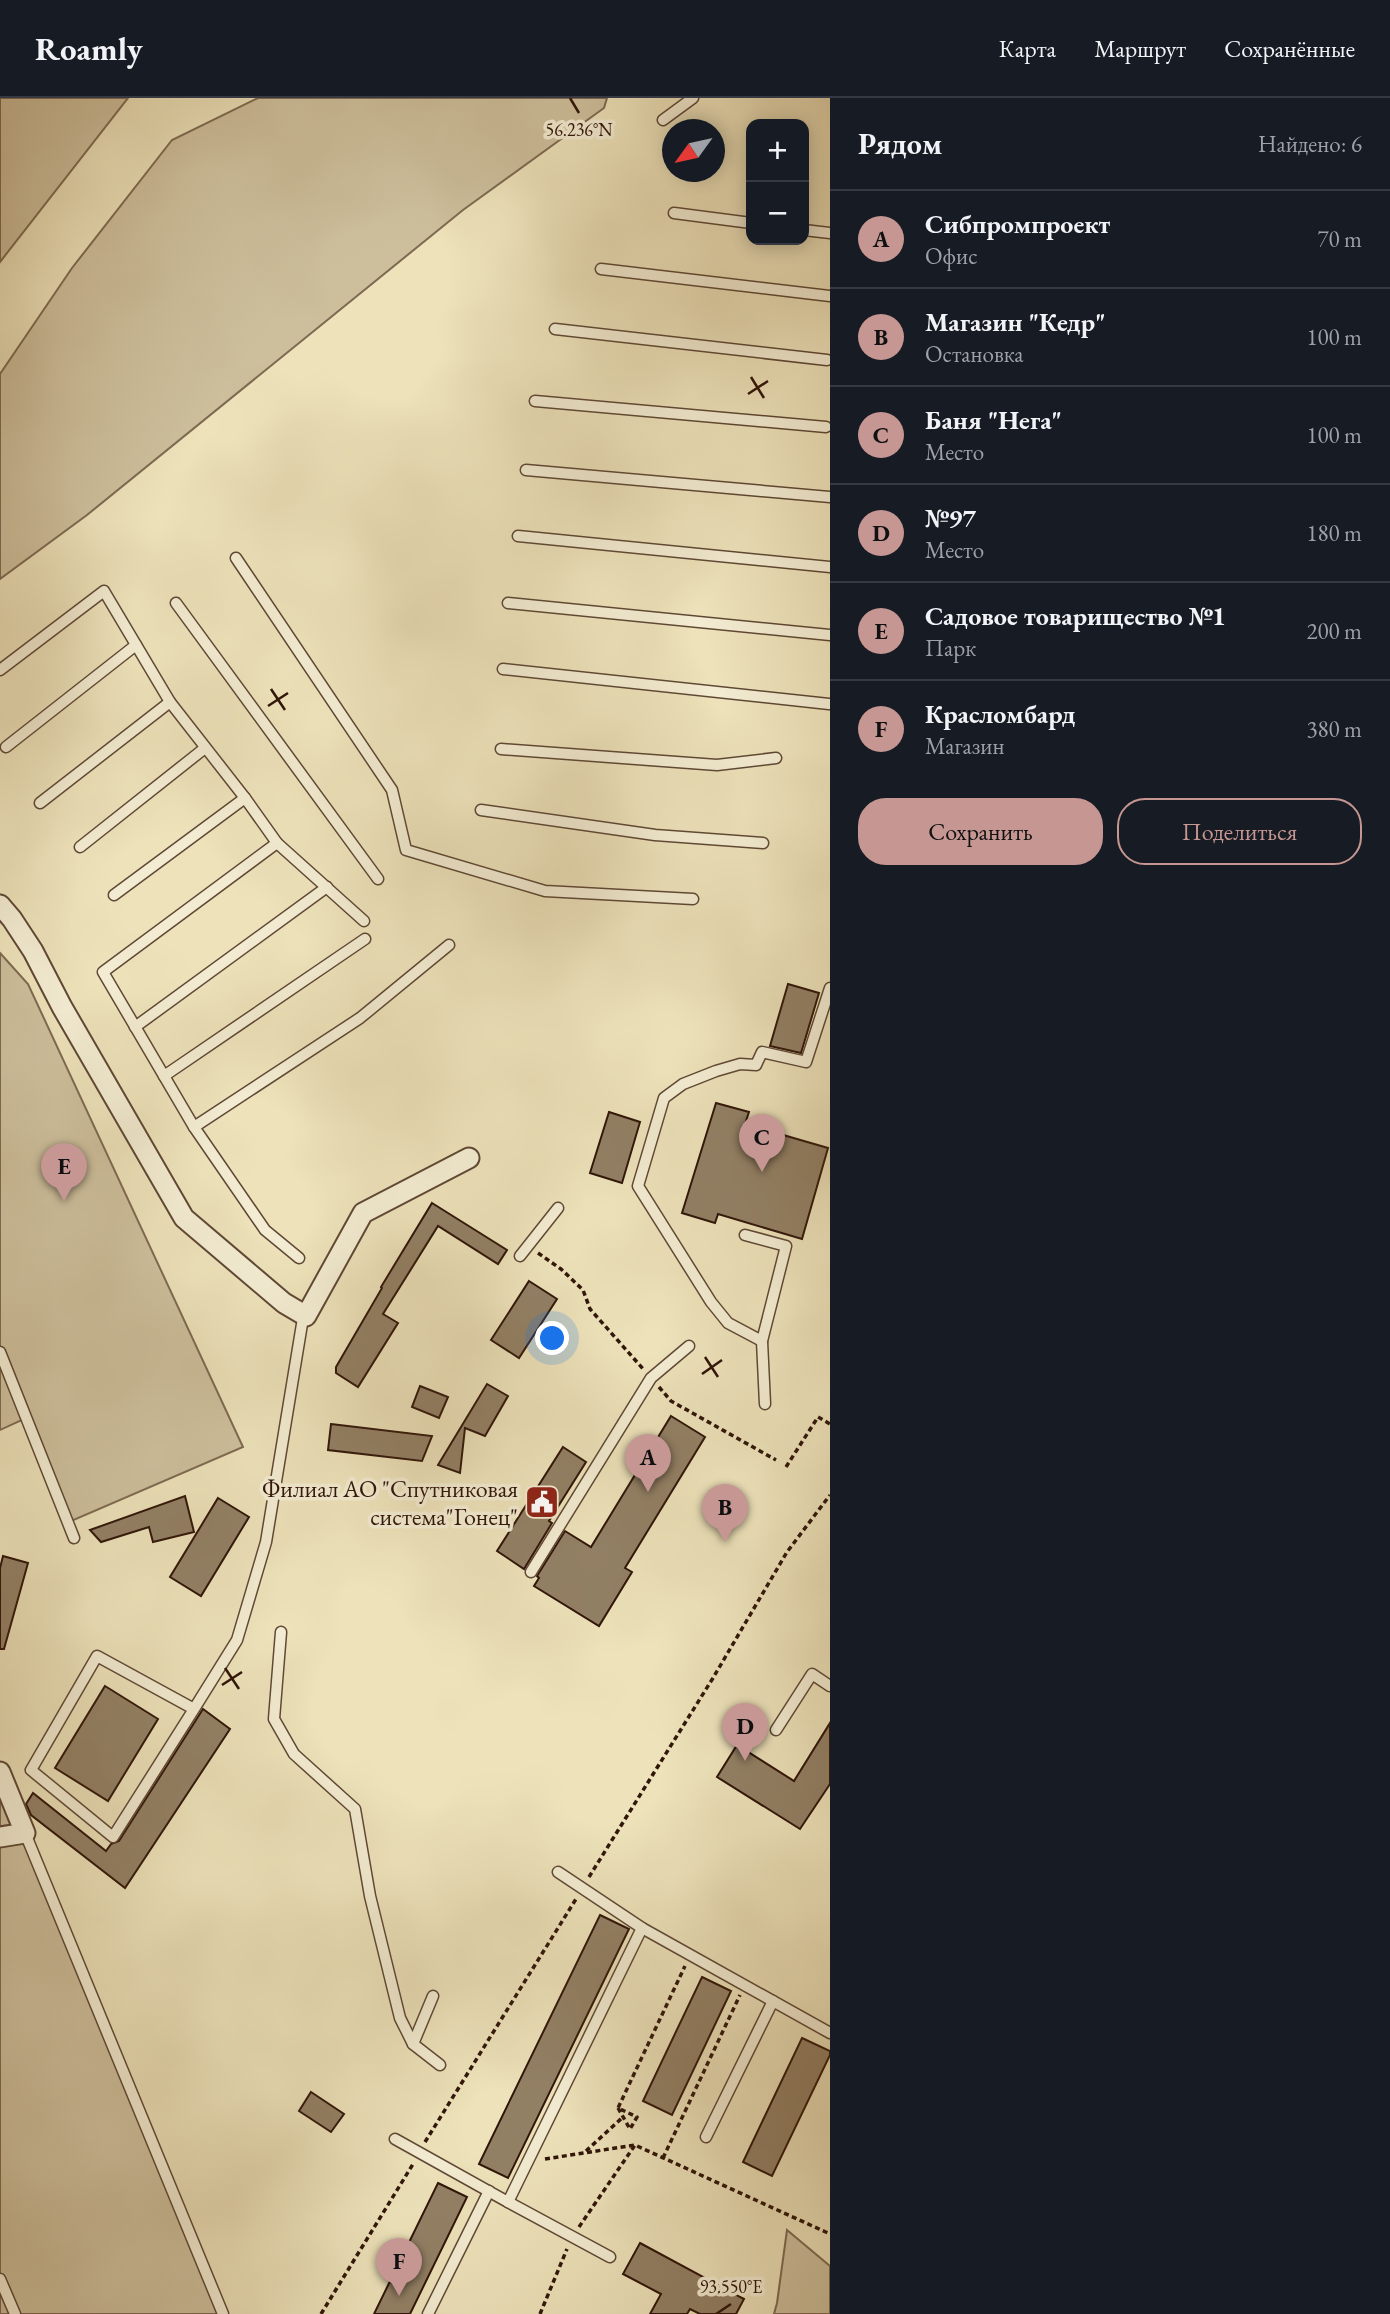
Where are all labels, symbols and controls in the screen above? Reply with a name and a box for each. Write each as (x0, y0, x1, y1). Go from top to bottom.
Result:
text: Roamly (35, 27, 143, 70)
text: Карта (999, 33, 1056, 64)
text: Маршрут (1094, 33, 1186, 64)
text: Сохранённые (1224, 33, 1355, 64)
text: 56.236°N (546, 118, 613, 141)
north arrow (662, 119, 725, 182)
map controls (746, 119, 809, 245)
button: + (746, 119, 809, 182)
text: Рядом (858, 124, 942, 163)
text: Найдено: 6 (1258, 129, 1362, 159)
button: − (746, 182, 809, 245)
text: Сибпромпроект (925, 207, 1110, 241)
text: A (873, 224, 889, 254)
text: 70 m (1317, 224, 1362, 254)
text: Офис (925, 241, 978, 271)
text: Магазин "Кедр" (925, 305, 1106, 339)
text: B (874, 322, 888, 352)
text: 100 m (1306, 322, 1362, 352)
text: Остановка (925, 339, 1023, 369)
text: Баня "Нега" (925, 403, 1062, 437)
text: C (873, 420, 889, 450)
text: 100 m (1306, 420, 1362, 450)
text: Место (925, 437, 984, 467)
text: №97 (925, 501, 976, 535)
text: D (872, 518, 890, 548)
text: 180 m (1306, 518, 1362, 548)
text: Место (925, 535, 984, 565)
text: Садовое товарищество №1 (925, 599, 1226, 633)
text: E (874, 616, 888, 646)
text: 200 m (1306, 616, 1362, 646)
text: Парк (925, 633, 976, 663)
text: Красломбард (925, 697, 1076, 731)
text: F (875, 714, 887, 744)
text: 380 m (1306, 714, 1362, 744)
text: Магазин (925, 731, 1004, 761)
button: Сохранить (858, 798, 1103, 865)
button: Поделиться (1117, 798, 1362, 865)
pin: C (739, 1114, 785, 1172)
pin: E (41, 1143, 87, 1201)
your location (535, 1321, 569, 1355)
pin: A (625, 1434, 671, 1492)
place label: Филиал АО "Спутниковая система"Гонец" (262, 1473, 518, 1532)
public building icon: Филиал АО "Спутниковая система"Гонец" (523, 1483, 561, 1521)
pin: B (702, 1484, 748, 1542)
pin: D (722, 1703, 768, 1761)
pin: F (376, 2238, 422, 2296)
text: 93.550°E (700, 2275, 762, 2298)

